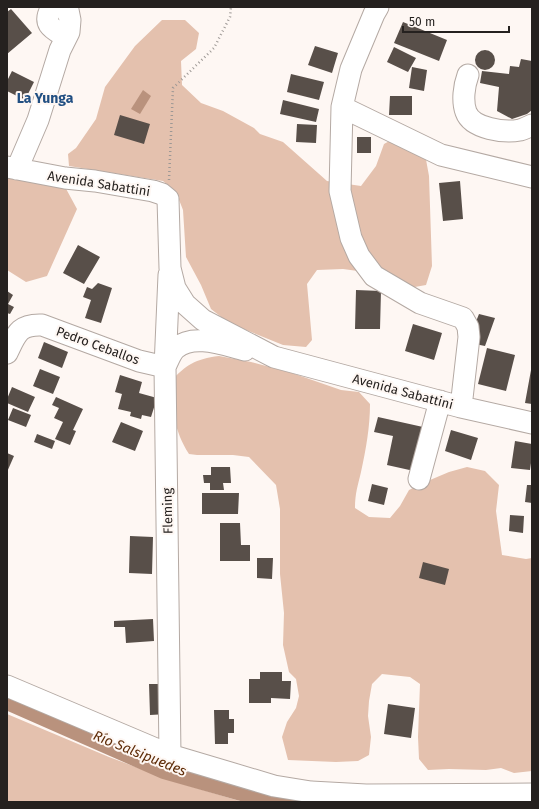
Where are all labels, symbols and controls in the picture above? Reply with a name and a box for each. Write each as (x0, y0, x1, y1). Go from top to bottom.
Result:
scale bar (403, 8, 509, 34)
text: 50 m (409, 15, 435, 29)
district label: La Yunga (17, 90, 74, 107)
street label: Avenida Sabattini (47, 168, 151, 199)
street label: Pedro Ceballos (54, 323, 142, 367)
street label: Avenida Sabattini (351, 371, 455, 412)
street label: Fleming (160, 487, 175, 534)
water label: Río Salsipuedes (91, 727, 189, 780)

